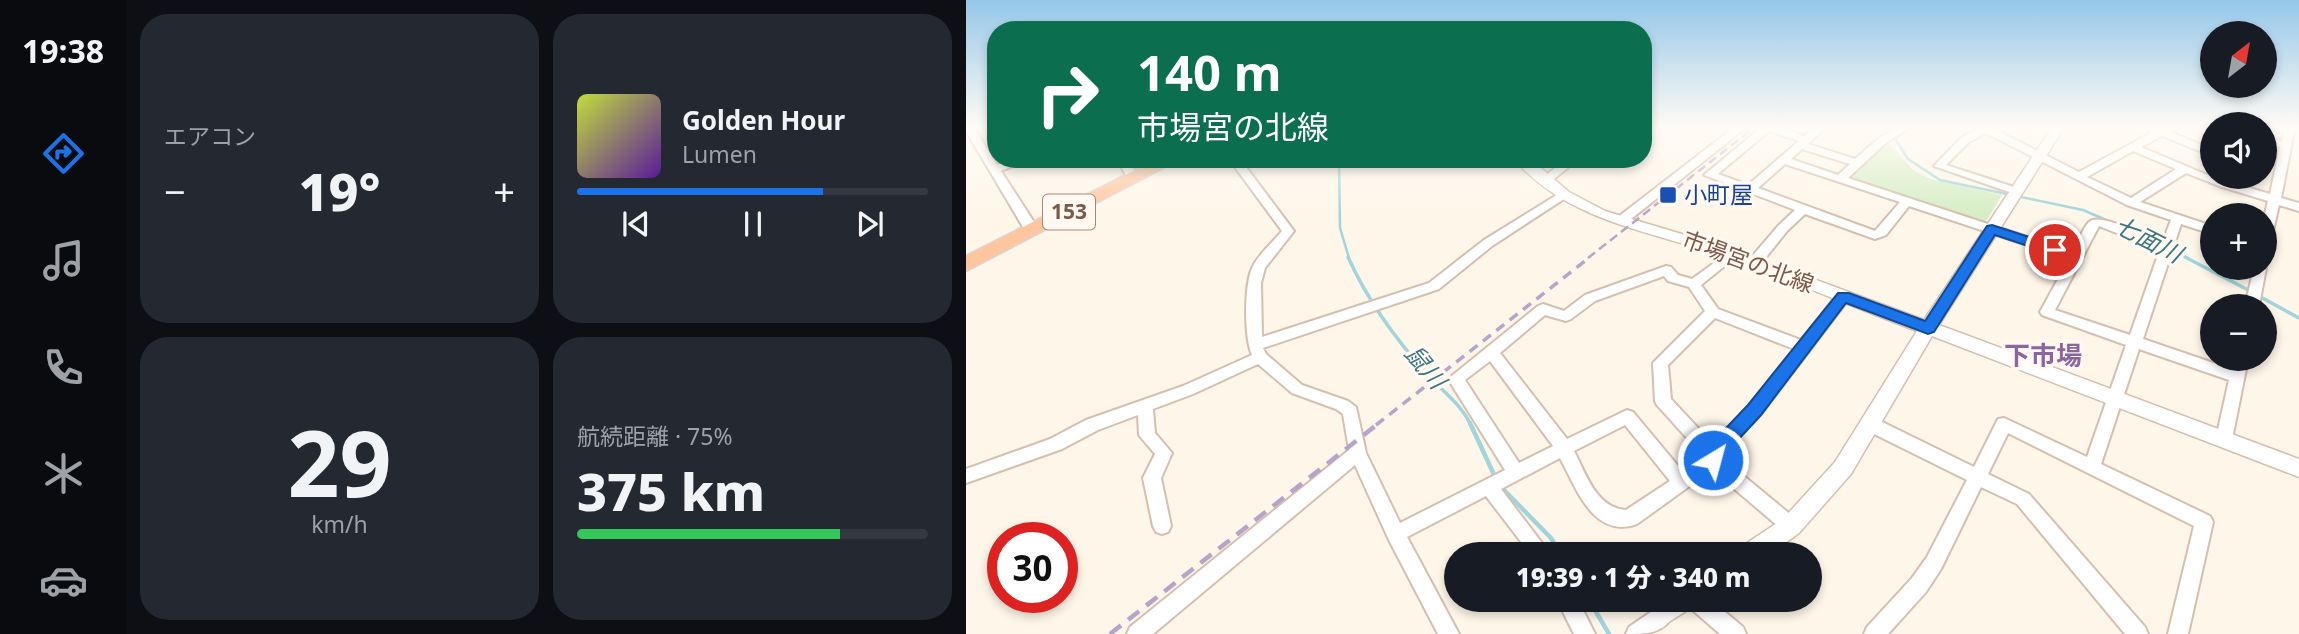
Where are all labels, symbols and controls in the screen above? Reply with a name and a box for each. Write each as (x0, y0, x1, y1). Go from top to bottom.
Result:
north arrow (2200, 21, 2277, 98)
map controls (2200, 21, 2277, 371)
text: 19:38 (22, 29, 104, 72)
text: 140 m (1137, 39, 1282, 105)
icon: right (1022, 49, 1113, 140)
text: Golden Hour (682, 102, 845, 138)
text: 市場宮の北線 (1137, 105, 1329, 148)
button: sound (2200, 112, 2277, 189)
text: エアコン (164, 120, 256, 152)
icon: directions (39, 129, 88, 178)
text: Lumen (682, 138, 757, 170)
text: 19° (298, 155, 381, 226)
text: − (164, 165, 186, 217)
text: + (493, 165, 515, 217)
place label: 小町屋 (1684, 178, 1753, 210)
marker: 小町屋 (1658, 185, 1678, 205)
road number: 153 (1043, 194, 1095, 230)
button: + (2200, 203, 2277, 280)
icon: previous (617, 205, 655, 243)
icon: pause (734, 205, 772, 243)
icon: next (851, 205, 889, 243)
water label: 七面川 (2109, 208, 2191, 271)
pin (2025, 220, 2085, 280)
street label: 市場宮の北線 (1678, 222, 1819, 300)
icon: arrive (2036, 231, 2074, 269)
icon: music (39, 236, 88, 285)
button: − (2200, 294, 2277, 371)
water label: 鼠川 (1398, 337, 1456, 397)
district label: 下市場 (2004, 337, 2082, 373)
icon: phone (39, 343, 88, 392)
text: 29 (287, 400, 392, 524)
text: 航続距離 · 75% (577, 420, 733, 452)
position arrow (1676, 423, 1750, 497)
icon: climate (39, 449, 88, 498)
text: 375 km (577, 455, 765, 526)
text: km/h (311, 508, 368, 540)
speed limit sign: 30 (987, 522, 1078, 613)
icon: car (39, 556, 88, 605)
text: 19:39 · 1 分 · 340 m (1516, 559, 1750, 595)

